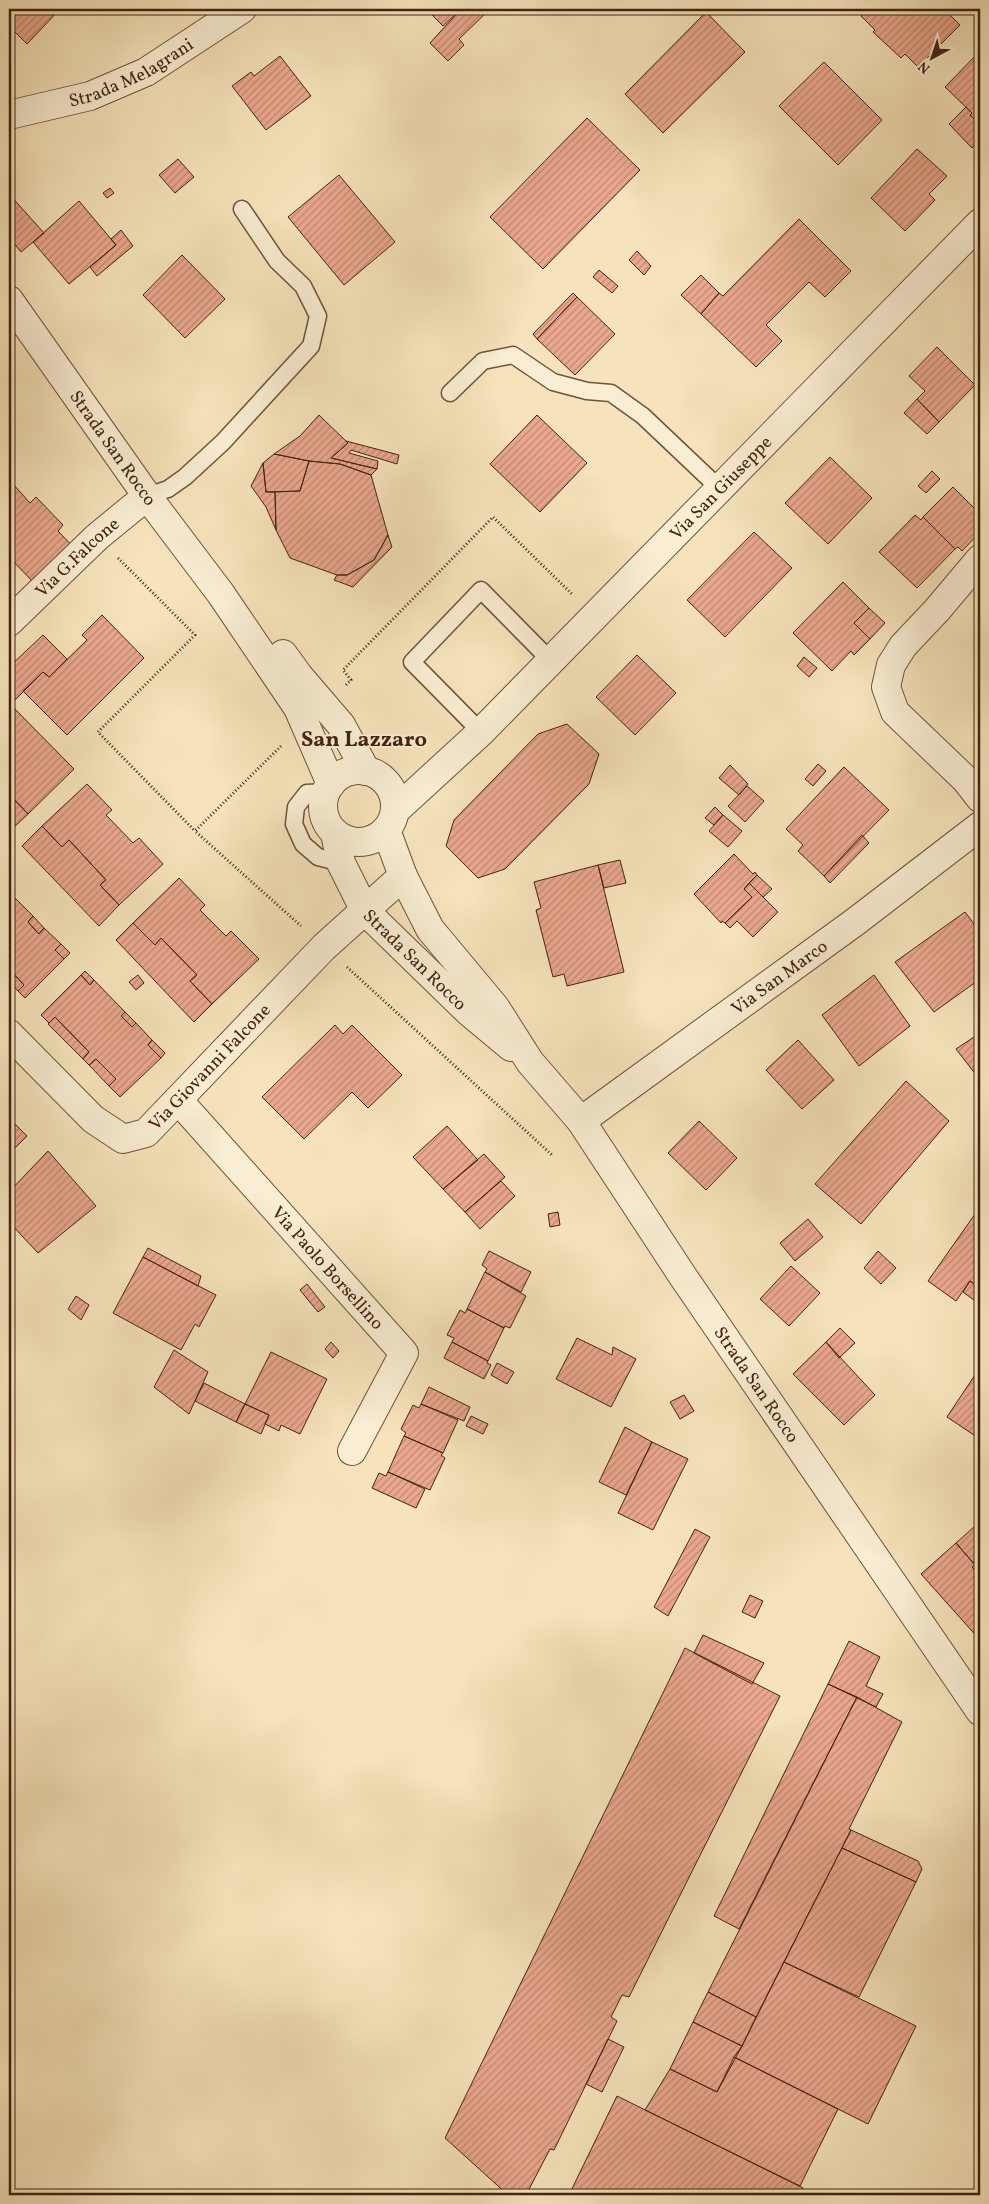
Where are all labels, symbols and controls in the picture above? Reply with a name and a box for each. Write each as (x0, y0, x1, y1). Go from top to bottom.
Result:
north arrow (906, 32, 956, 82)
street label: Strada Melagrani (66, 33, 199, 115)
text: N (915, 56, 935, 77)
street label: Strada San Rocco (63, 386, 161, 512)
street label: Via San Giuseppe (665, 431, 779, 546)
street label: Via G.Falcone (30, 512, 125, 604)
district label: San Lazzaro (301, 725, 427, 756)
street label: Strada San Rocco (357, 904, 471, 1017)
street label: Via San Marco (727, 935, 833, 1022)
street label: Via Giovanni Falcone (144, 999, 277, 1137)
street label: Via Paolo Borsellino (265, 1202, 389, 1336)
street label: Strada San Rocco (707, 1322, 804, 1449)

